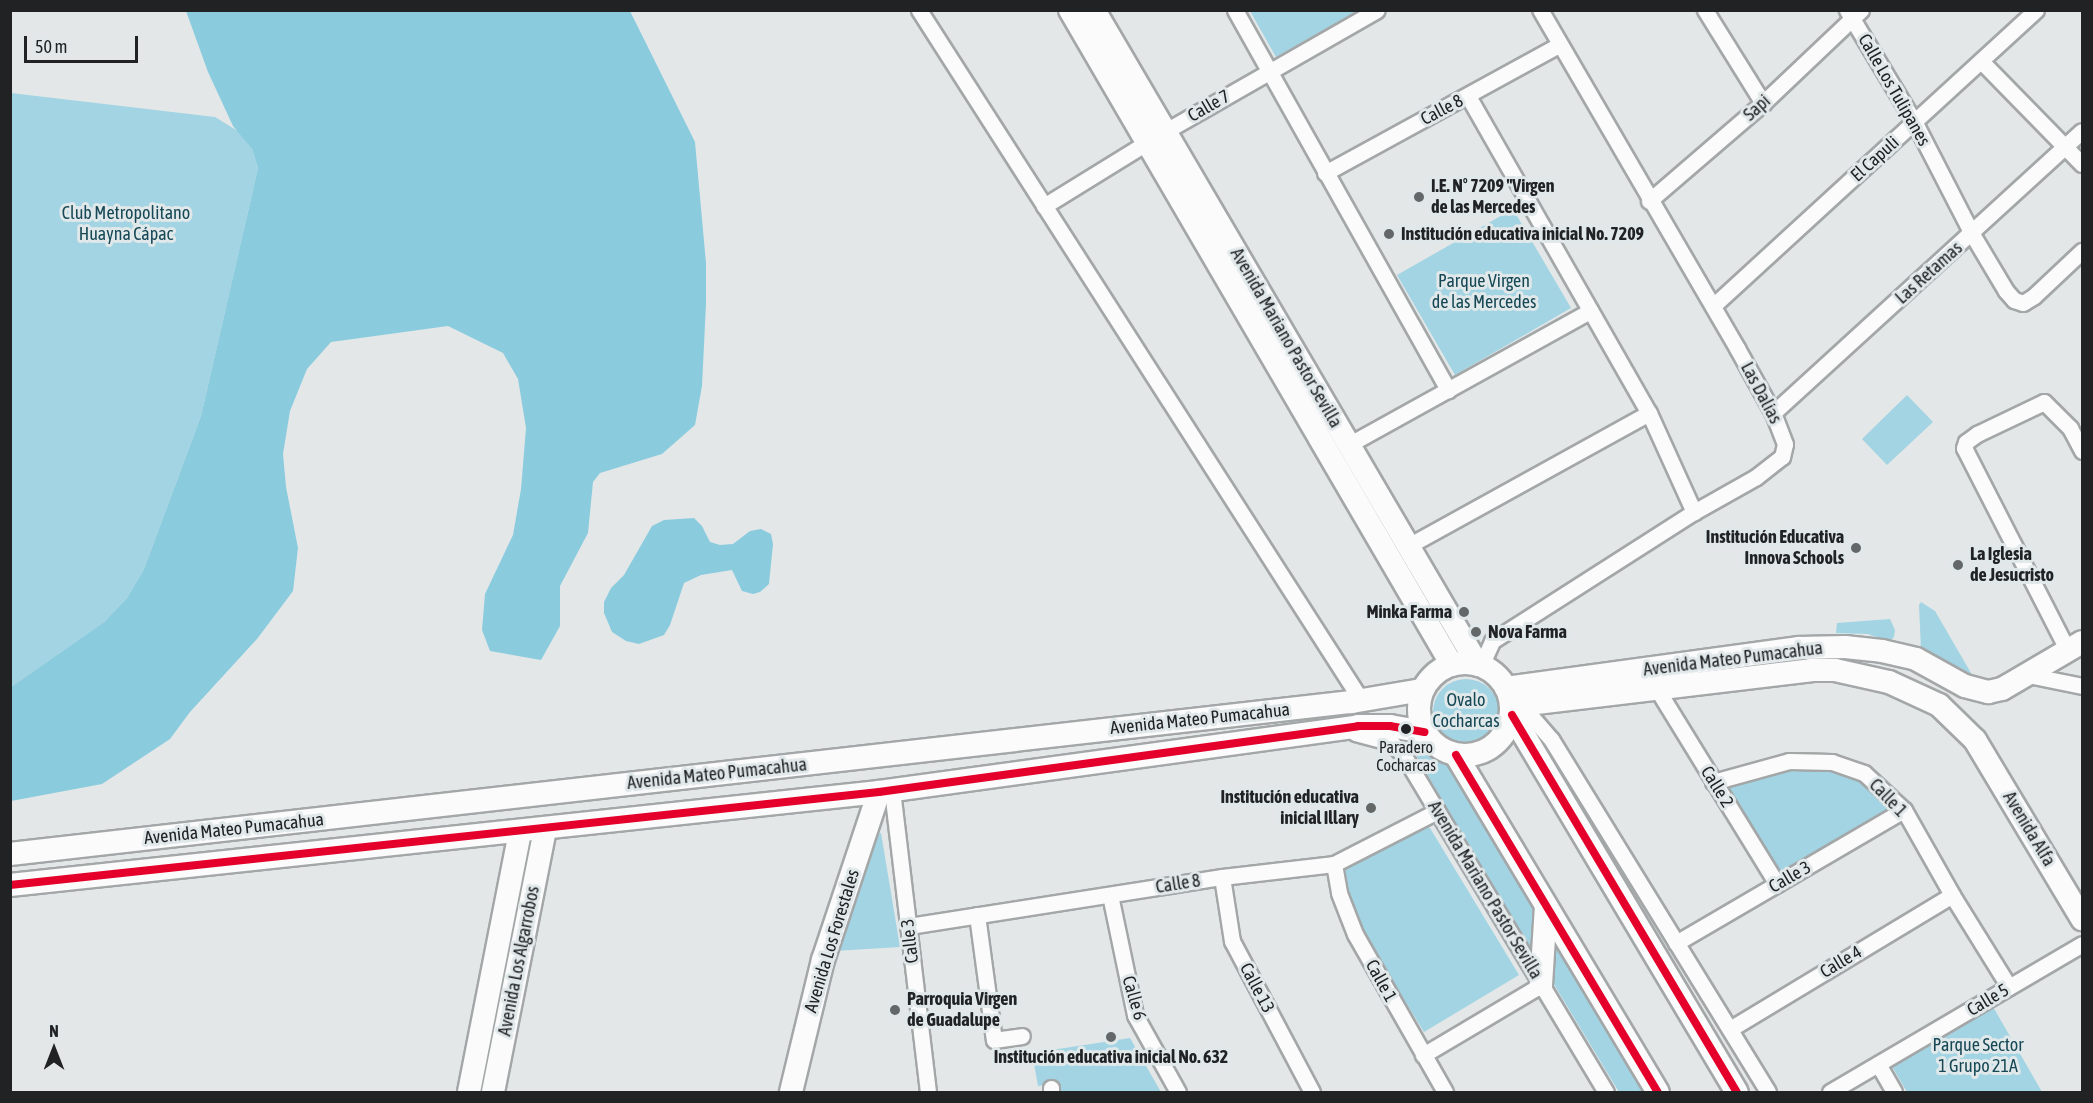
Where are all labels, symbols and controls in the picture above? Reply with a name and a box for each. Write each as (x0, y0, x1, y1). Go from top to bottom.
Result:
scale bar (27, 24, 141, 62)
street label: Calle Los Tulipanes (1853, 30, 1935, 150)
text: 50 m (35, 36, 67, 57)
street label: Calle 7 (1184, 85, 1234, 127)
street label: Calle 8 (1417, 90, 1467, 130)
street label: Sapi (1739, 90, 1775, 126)
street label: El Capuli (1846, 132, 1904, 186)
place label: I.E. N° 7209 "Virgen de las Mercedes (1431, 176, 1554, 219)
marker: I.E. N° 7209 "Virgen de las Mercedes (1412, 190, 1426, 204)
park label: Club Metropolitano Huayna Cápac (62, 203, 190, 246)
place label: Institución educativa inicial No. 7209 (1401, 223, 1644, 245)
marker: Institución educativa inicial No. 7209 (1382, 227, 1396, 241)
street label: Las Retamas (1891, 237, 1967, 309)
street label: Avenida Mariano Pastor Sevilla (1226, 244, 1346, 432)
park label: Parque Virgen de las Mercedes (1432, 271, 1536, 314)
street label: Las Dalias (1736, 359, 1786, 427)
place label: Institución Educativa Innova Schools (1706, 527, 1844, 570)
marker: Institución Educativa Innova Schools (1849, 541, 1863, 555)
place label: La Iglesia de Jesucristo (1970, 544, 2054, 586)
marker: La Iglesia de Jesucristo (1951, 558, 1965, 572)
place label: Minka Farma (1366, 601, 1452, 623)
marker: Minka Farma (1457, 605, 1471, 619)
place label: Nova Farma (1488, 621, 1567, 643)
marker: Nova Farma (1469, 625, 1483, 639)
street label: Avenida Mateo Pumacahua (1642, 637, 1824, 681)
park label: Ovalo Cocharcas (1432, 690, 1500, 732)
street label: Avenida Mateo Pumacahua (1109, 699, 1291, 739)
marker: Paradero Cocharcas (1400, 723, 1412, 735)
place label: Paradero Cocharcas (1376, 737, 1436, 775)
street label: Avenida Mateo Pumacahua (626, 754, 808, 794)
street label: Calle 2 (1696, 762, 1738, 812)
street label: Calle 1 (1865, 774, 1911, 822)
place label: Institución educativa inicial Illary (1220, 787, 1359, 830)
street label: Avenida Alfa (1998, 788, 2060, 870)
street label: Avenida Mariano Pastor Sevilla (1423, 797, 1547, 983)
marker: Institución educativa inicial Illary (1364, 801, 1378, 815)
street label: Avenida Mateo Pumacahua (143, 809, 325, 849)
street label: Calle 3 (1765, 856, 1815, 898)
street label: Avenida Los Forestales (800, 867, 864, 1015)
street label: Calle 8 (1154, 870, 1202, 898)
street label: Avenida Los Algarrobos (494, 884, 544, 1038)
street label: Calle 3 (897, 917, 923, 965)
street label: Calle 4 (1816, 941, 1866, 983)
street label: Calle 1 (1361, 956, 1401, 1006)
street label: Calle 13 (1235, 959, 1279, 1017)
street label: Calle 6 (1117, 973, 1151, 1023)
street label: Calle 5 (1963, 979, 2013, 1021)
place label: Parroquia Virgen de Guadalupe (907, 989, 1017, 1032)
marker: Parroquia Virgen de Guadalupe (888, 1003, 902, 1017)
north arrow (24, 1019, 84, 1079)
text: N (49, 1022, 59, 1040)
marker: Institución educativa inicial No. 632 (1104, 1030, 1118, 1044)
park label: Parque Sector 1 Grupo 21A (1932, 1035, 2024, 1078)
place label: Institución educativa inicial No. 632 (994, 1046, 1228, 1068)

